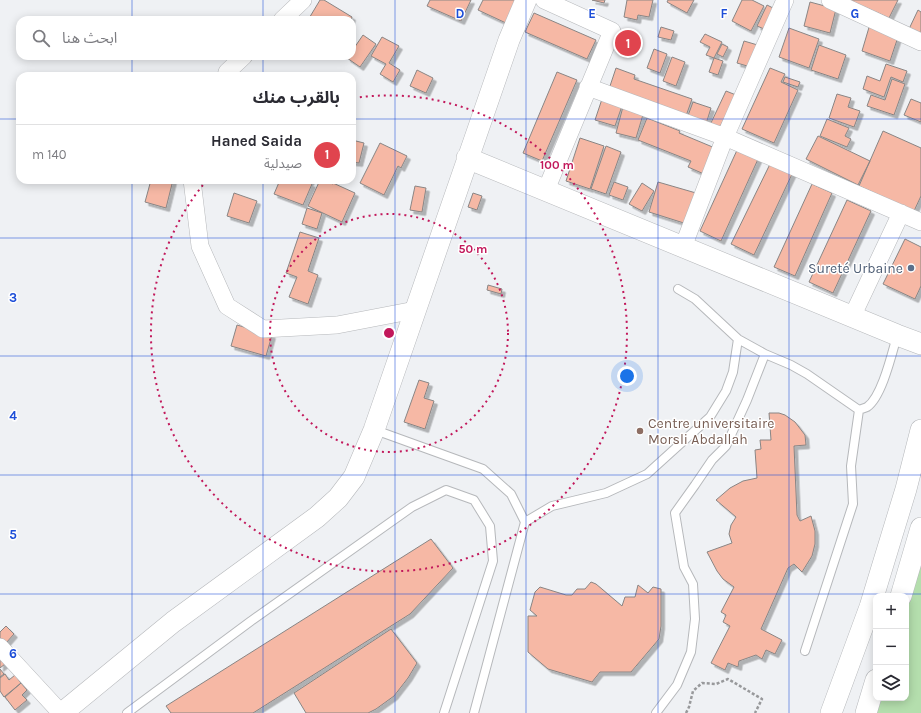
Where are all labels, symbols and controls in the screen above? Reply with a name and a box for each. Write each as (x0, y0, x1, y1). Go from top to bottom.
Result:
text: D (456, 6, 465, 21)
text: E (588, 6, 596, 21)
text: F (720, 6, 728, 21)
text: G (851, 6, 859, 21)
search box (16, 16, 356, 60)
icon: search (30, 27, 52, 49)
pin: 1 (615, 28, 641, 58)
text: ابحث هنا (62, 29, 117, 47)
text: بالقرب منك (253, 87, 340, 107)
text: Haned Saida (211, 132, 302, 150)
text: 140 m (32, 147, 67, 162)
text: 1 (325, 147, 329, 162)
text: صيدلية (264, 156, 302, 171)
text: 100 m (540, 158, 574, 172)
text: 50 m (459, 242, 488, 256)
place label: Sureté Urbaine (808, 260, 903, 277)
marker: Sureté Urbaine (906, 263, 916, 273)
text: 3 (9, 290, 17, 305)
centre of rings (382, 326, 396, 340)
your location (617, 366, 637, 386)
text: 4 (9, 408, 17, 423)
place label: Centre universitaire Morsli Abdallah (648, 415, 774, 448)
marker: Centre universitaire Morsli Abdallah (635, 426, 645, 436)
text: 5 (9, 527, 17, 542)
map controls (873, 593, 909, 701)
button: + (873, 593, 909, 629)
button: − (873, 629, 909, 665)
text: 6 (9, 646, 17, 661)
button: layers (873, 665, 909, 701)

